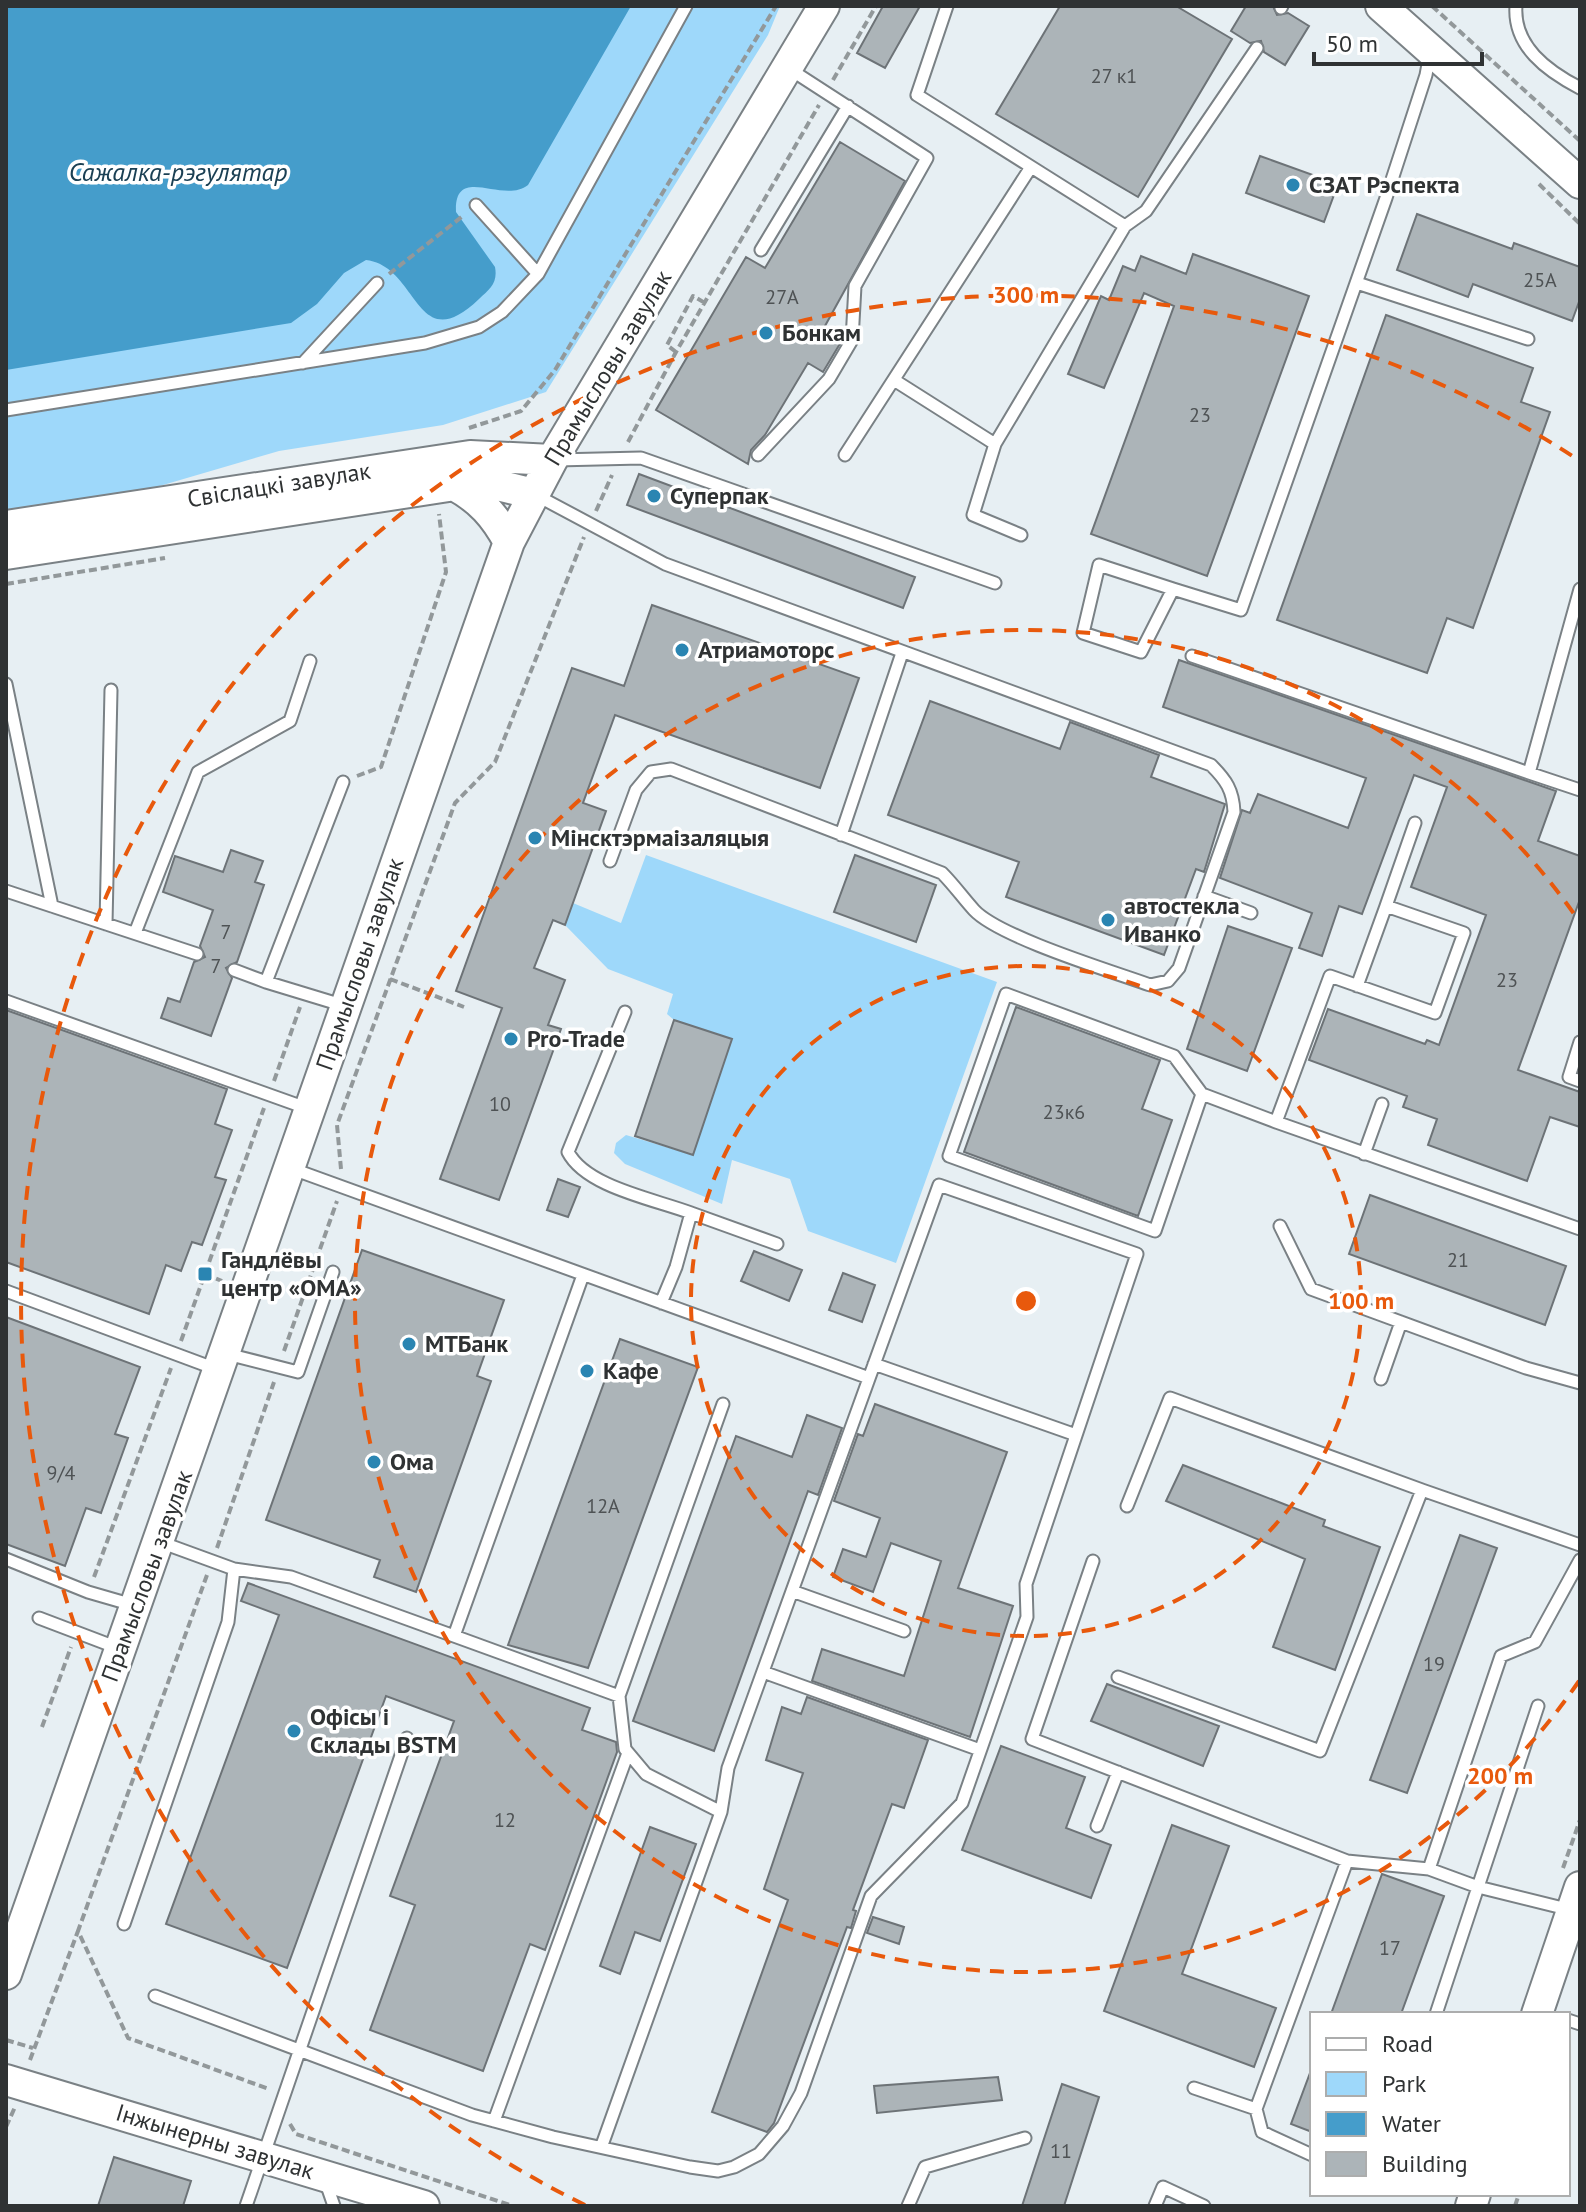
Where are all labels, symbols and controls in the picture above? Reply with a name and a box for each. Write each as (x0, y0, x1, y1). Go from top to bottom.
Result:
scale bar (1314, 16, 1482, 66)
text: 50 m (1326, 28, 1378, 59)
house number: 27 к1 (1091, 63, 1137, 89)
water label: Сажалка-рэгулятар (69, 155, 287, 188)
place label: СЗАТ Рэспекта (1309, 169, 1460, 200)
marker: СЗАТ Рэспекта (1284, 176, 1302, 194)
street label: Прамысловы завулак (537, 264, 678, 471)
house number: 25А (1523, 267, 1557, 293)
text: 300 m (993, 279, 1059, 310)
house number: 27А (765, 284, 799, 310)
place label: Бонкам (782, 317, 861, 348)
marker: Бонкам (757, 324, 775, 342)
house number: 23 (1189, 402, 1211, 428)
street label: Свіслацкі завулак (185, 455, 373, 514)
place label: Суперпак (670, 480, 769, 511)
marker: Суперпак (645, 487, 663, 505)
place label: Атриамоторс (698, 634, 835, 665)
marker: Атриамоторс (673, 641, 691, 659)
place label: Мінсктэрмаізаляцыя (551, 822, 769, 853)
marker: Мінсктэрмаізаляцыя (526, 829, 544, 847)
street label: Прамысловы завулак (309, 853, 411, 1074)
place label: автостекла Иванко (1124, 890, 1240, 949)
marker: автостекла Иванко (1099, 911, 1117, 929)
house number: 7 (221, 919, 231, 945)
house number: 7 (211, 953, 221, 979)
house number: 23 (1496, 967, 1518, 993)
place label: Pro-Trade (527, 1023, 625, 1054)
marker: Pro-Trade (502, 1030, 520, 1048)
house number: 10 (489, 1091, 511, 1117)
house number: 23к6 (1043, 1099, 1085, 1125)
place label: Гандлёвы центр «ОМА» (221, 1244, 362, 1303)
house number: 21 (1447, 1247, 1469, 1273)
marker: Гандлёвы центр «ОМА» (196, 1265, 214, 1283)
text: 100 m (1328, 1285, 1394, 1316)
centre of rings (1012, 1287, 1040, 1315)
place label: МТБанк (425, 1328, 508, 1359)
marker: МТБанк (400, 1335, 418, 1353)
place label: Кафе (603, 1355, 659, 1386)
marker: Кафе (578, 1362, 596, 1380)
place label: Ома (390, 1446, 434, 1477)
marker: Ома (365, 1453, 383, 1471)
house number: 9/4 (47, 1460, 76, 1486)
street label: Прамысловы завулак (94, 1465, 199, 1686)
house number: 12А (586, 1493, 620, 1519)
house number: 19 (1423, 1651, 1445, 1677)
place label: Офісы і Склады BSTM (310, 1701, 456, 1760)
marker: Офісы і Склады BSTM (285, 1722, 303, 1740)
text: 200 m (1467, 1760, 1533, 1791)
house number: 12 (494, 1807, 516, 1833)
house number: 17 (1379, 1935, 1401, 1961)
legend (1310, 2012, 1570, 2196)
text: Road (1382, 2028, 1433, 2059)
text: Park (1382, 2068, 1427, 2099)
street label: Інжынерны завулак (112, 2097, 319, 2187)
text: Water (1382, 2108, 1441, 2139)
house number: 11 (1050, 2138, 1072, 2164)
text: Building (1382, 2148, 1468, 2179)

